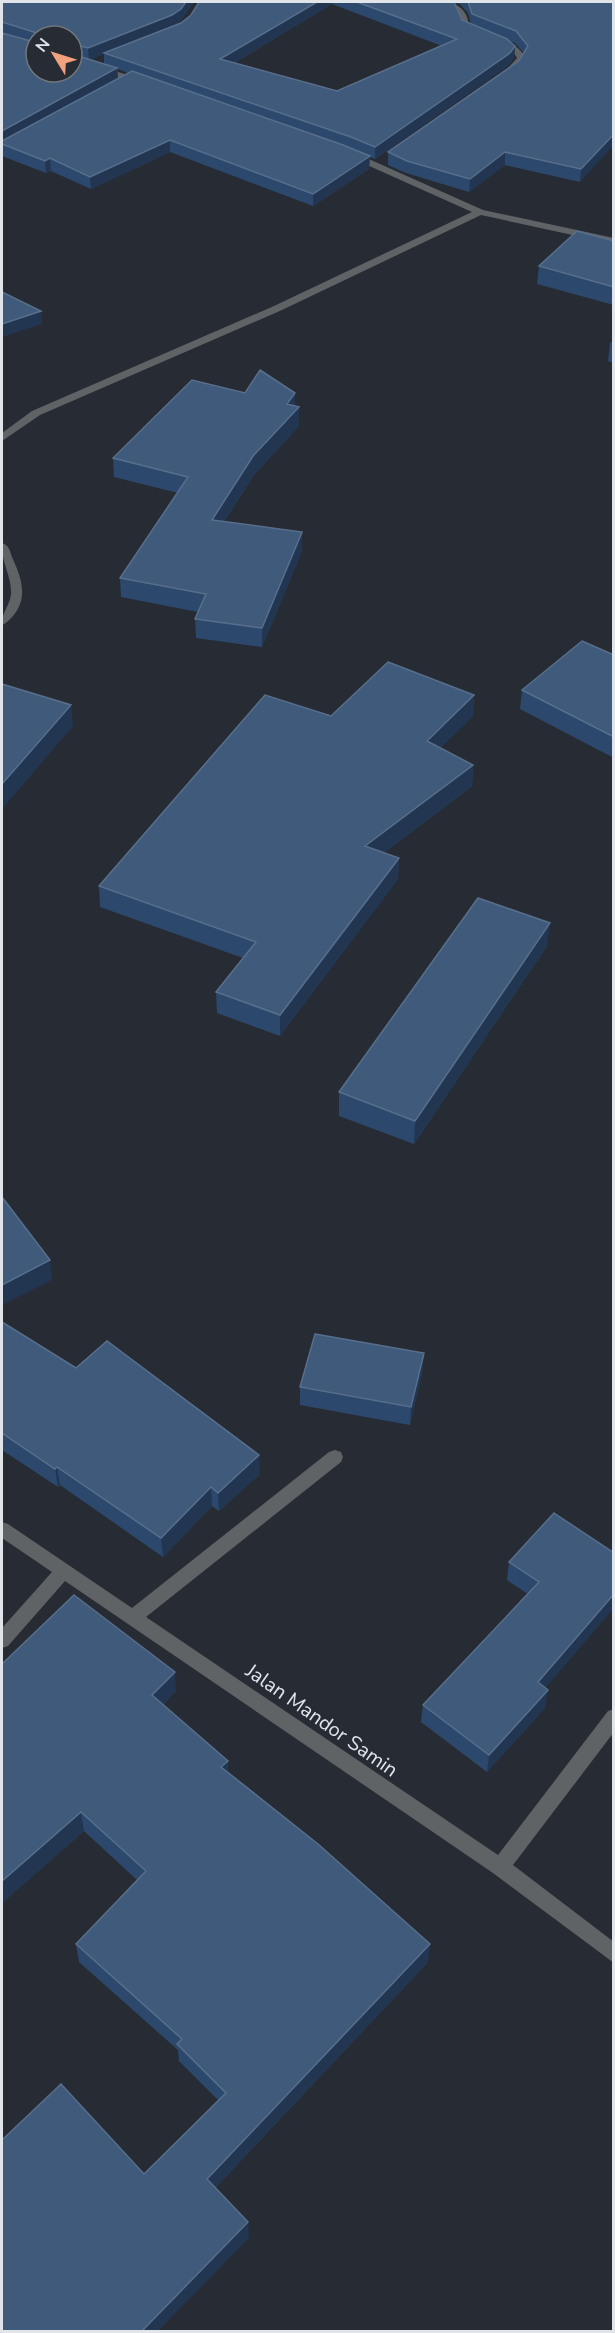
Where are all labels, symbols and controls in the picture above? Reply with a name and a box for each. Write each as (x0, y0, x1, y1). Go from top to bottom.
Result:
north arrow (24, 24, 84, 84)
text: N (31, 34, 55, 57)
street label: Jalan Mandor Samin (239, 1657, 403, 1783)

